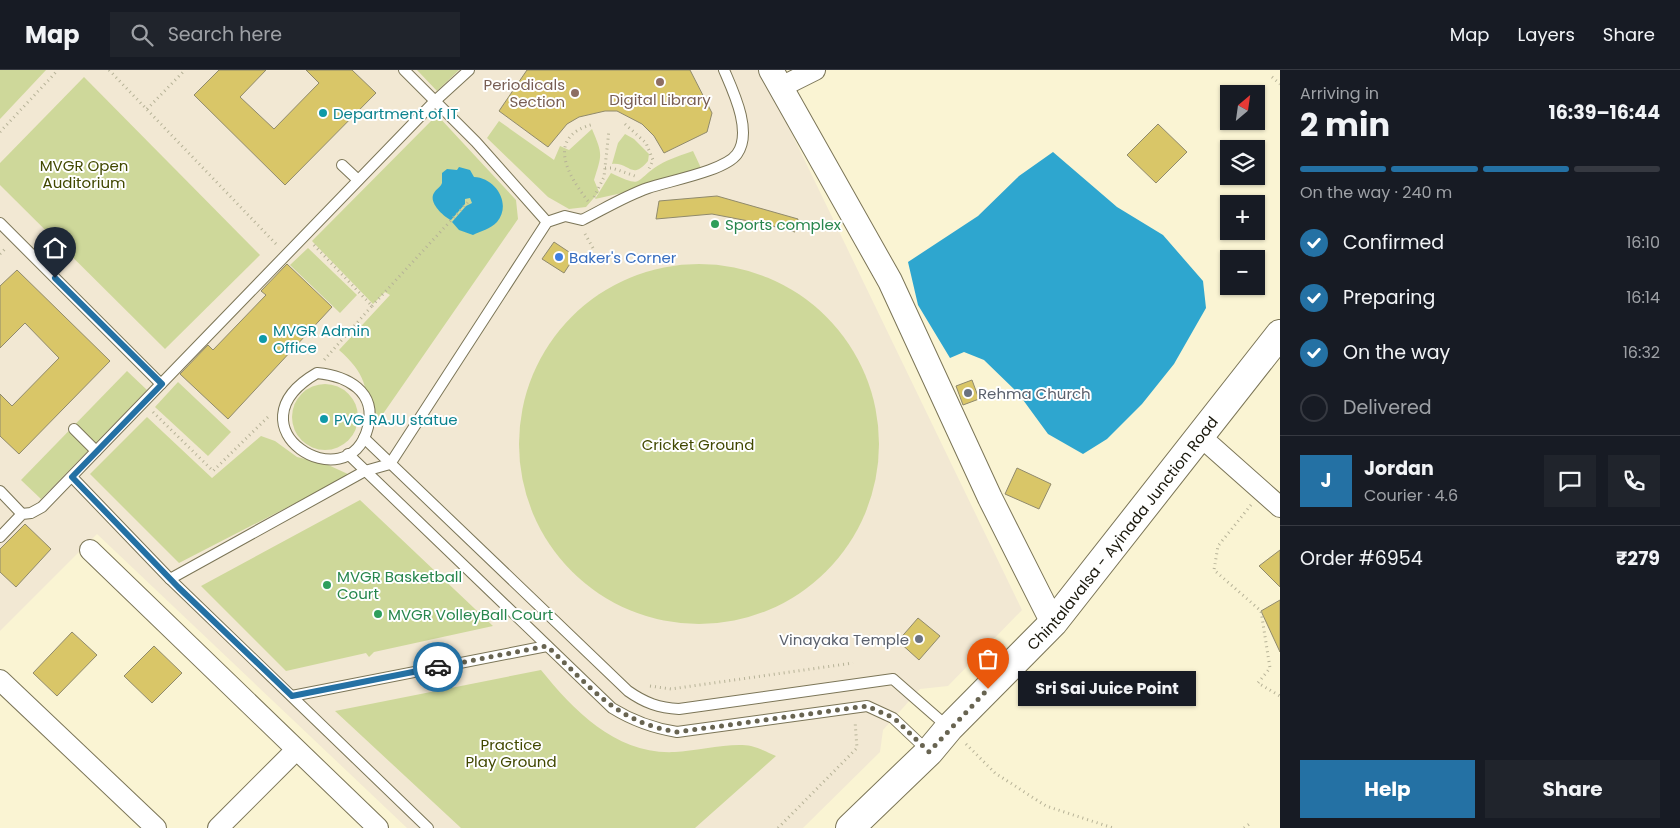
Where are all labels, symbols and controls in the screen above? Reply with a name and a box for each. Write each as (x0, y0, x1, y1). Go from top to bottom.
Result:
search box (110, 12, 460, 57)
text: Map (25, 18, 80, 51)
icon: search (128, 21, 156, 49)
text: Search here (168, 21, 282, 48)
text: Map (1450, 22, 1490, 47)
text: Layers (1518, 22, 1575, 47)
text: Share (1603, 22, 1655, 47)
place label: Periodicals Section (484, 74, 565, 112)
marker: Digital Library (654, 76, 666, 88)
text: Arriving in (1300, 82, 1379, 105)
north arrow (1220, 85, 1265, 130)
map controls (1220, 85, 1265, 295)
marker: Periodicals Section (569, 87, 581, 99)
place label: Digital Library (609, 89, 711, 110)
text: 16:39–16:44 (1549, 99, 1660, 126)
text: 2 min (1300, 102, 1390, 147)
place label: Department of IT (333, 103, 458, 124)
marker: Department of IT (317, 107, 329, 119)
button: layers (1220, 140, 1265, 185)
park label: MVGR Open Auditorium (40, 155, 128, 193)
text: On the way · 240 m (1300, 181, 1452, 204)
button: + (1220, 195, 1265, 240)
place label: Sports complex (725, 214, 841, 235)
marker: Sports complex (709, 218, 721, 230)
pin (34, 227, 76, 278)
icon: check (1300, 229, 1328, 257)
text: Confirmed (1343, 229, 1444, 256)
text: 16:10 (1626, 231, 1660, 254)
icon: home (41, 234, 69, 262)
place label: Baker's Corner (569, 247, 677, 268)
button: − (1220, 250, 1265, 295)
marker: Baker's Corner (553, 251, 565, 263)
icon: check (1300, 284, 1328, 312)
text: Preparing (1343, 284, 1435, 311)
text: 16:14 (1626, 286, 1660, 309)
place label: MVGR Admin Office (273, 320, 370, 358)
marker: MVGR Admin Office (257, 333, 269, 345)
icon: check (1300, 339, 1328, 367)
text: On the way (1343, 339, 1450, 366)
text: 16:32 (1623, 341, 1660, 364)
place label: Rehma Church (978, 383, 1091, 404)
marker: Rehma Church (962, 387, 974, 399)
text: Delivered (1343, 394, 1432, 421)
place label: PVG RAJU statue (334, 409, 458, 430)
street label: Chintalavalsa - Ayinada Junction Road (1022, 412, 1222, 654)
marker: PVG RAJU statue (318, 413, 330, 425)
park label: Cricket Ground (642, 434, 754, 455)
text: Jordan (1364, 455, 1434, 482)
button: chat (1544, 455, 1596, 507)
button: phone (1608, 455, 1660, 507)
text: J (1321, 467, 1331, 494)
text: Courier · 4.6 (1364, 484, 1458, 507)
text: Order #6954 (1300, 545, 1423, 572)
text: ₹279 (1616, 545, 1660, 572)
place label: MVGR Basketball Court (337, 566, 462, 604)
marker: MVGR Basketball Court (321, 579, 333, 591)
place label: MVGR VolleyBall Court (388, 604, 553, 625)
marker: MVGR VolleyBall Court (372, 608, 384, 620)
place label: Vinayaka Temple (779, 629, 909, 650)
marker: Vinayaka Temple (913, 633, 925, 645)
pin (967, 638, 1009, 689)
courier (413, 642, 463, 692)
icon: bag (974, 645, 1002, 673)
icon: car (424, 653, 452, 681)
callout: Sri Sai Juice Point (1018, 672, 1196, 706)
text: Sri Sai Juice Point (1035, 677, 1179, 700)
park label: Practice Play Ground (465, 734, 557, 772)
button: Help (1300, 760, 1475, 818)
button: Share (1485, 760, 1660, 818)

